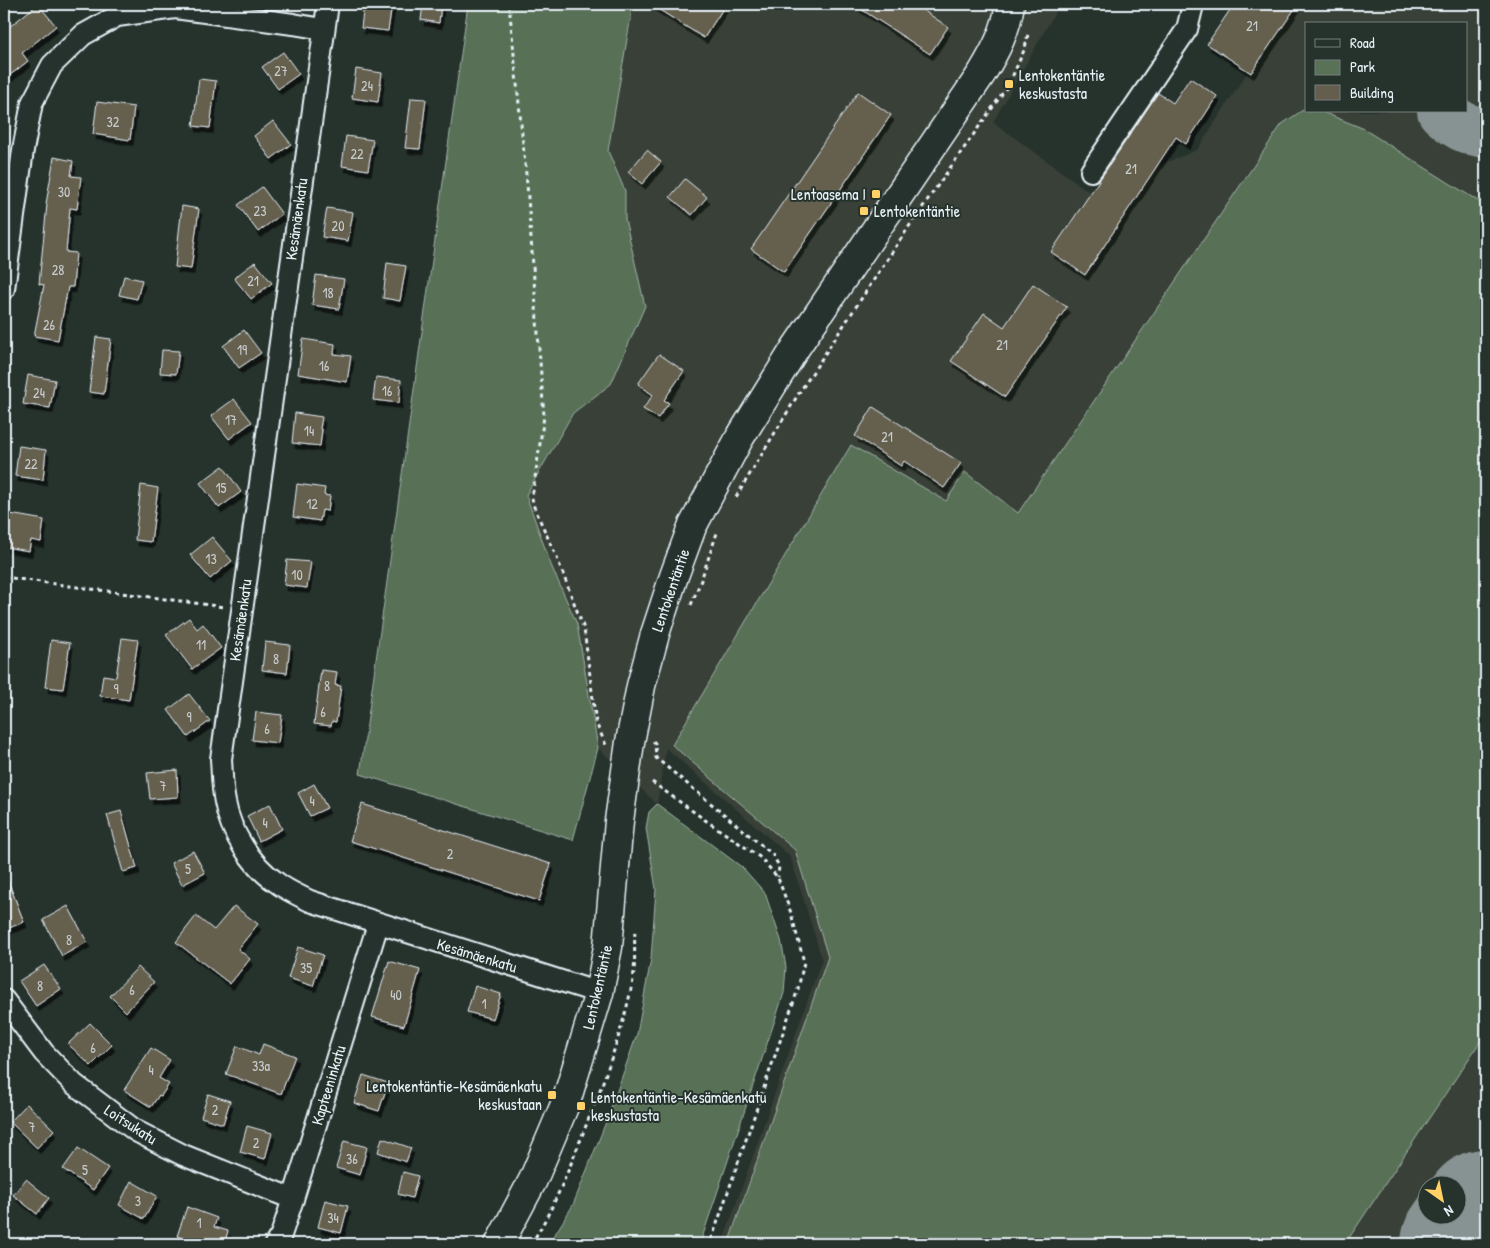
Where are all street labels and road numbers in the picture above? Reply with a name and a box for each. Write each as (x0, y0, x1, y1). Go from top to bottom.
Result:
street label: Kesämäenkatu (279, 176, 313, 262)
street label: Lentokentäntie (646, 545, 695, 634)
street label: Kesämäenkatu (223, 577, 257, 663)
street label: Kesämäenkatu (434, 932, 520, 978)
street label: Lentokentäntie (577, 942, 618, 1031)
street label: Kapteeninkatu (305, 1042, 351, 1128)
street label: Loitsukatu (100, 1099, 162, 1150)

